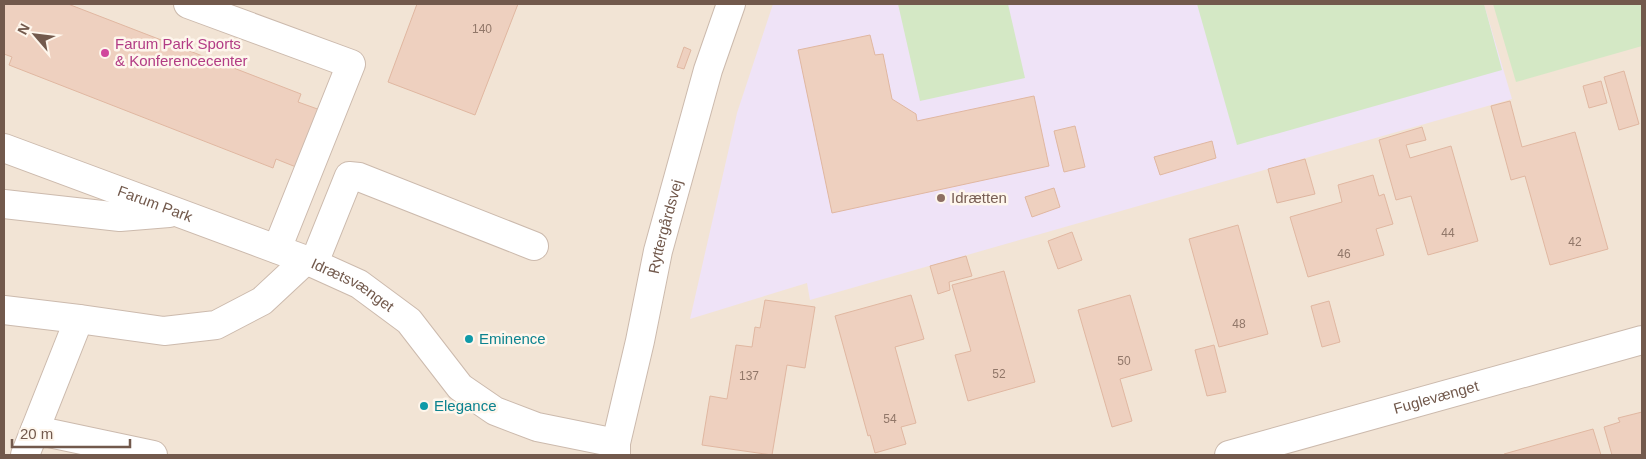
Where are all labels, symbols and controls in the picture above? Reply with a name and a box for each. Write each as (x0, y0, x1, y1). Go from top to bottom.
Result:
north arrow (10, 10, 60, 60)
text: N (14, 21, 33, 37)
house number: 140 (472, 22, 492, 36)
place label: Farum Park Sports & Konferencecenter (115, 35, 248, 69)
marker: Farum Park Sports & Konferencecenter (99, 47, 111, 59)
street label: Ryttergårdsvej (645, 177, 685, 275)
street label: Farum Park (115, 182, 195, 225)
place label: Idrætten (951, 189, 1007, 206)
marker: Idrætten (935, 192, 947, 204)
house number: 44 (1441, 226, 1455, 240)
house number: 42 (1568, 235, 1582, 249)
house number: 46 (1337, 247, 1351, 261)
street label: Idrætsvænget (309, 255, 398, 315)
house number: 48 (1232, 317, 1246, 331)
place label: Eminence (479, 330, 546, 347)
marker: Eminence (463, 333, 475, 345)
house number: 50 (1117, 354, 1131, 368)
house number: 52 (992, 367, 1006, 381)
house number: 137 (739, 369, 759, 383)
street label: Fuglevænget (1392, 377, 1481, 417)
place label: Elegance (434, 397, 497, 414)
marker: Elegance (418, 400, 430, 412)
house number: 54 (883, 412, 897, 426)
scale bar (12, 416, 130, 448)
text: 20 m (20, 425, 53, 442)

